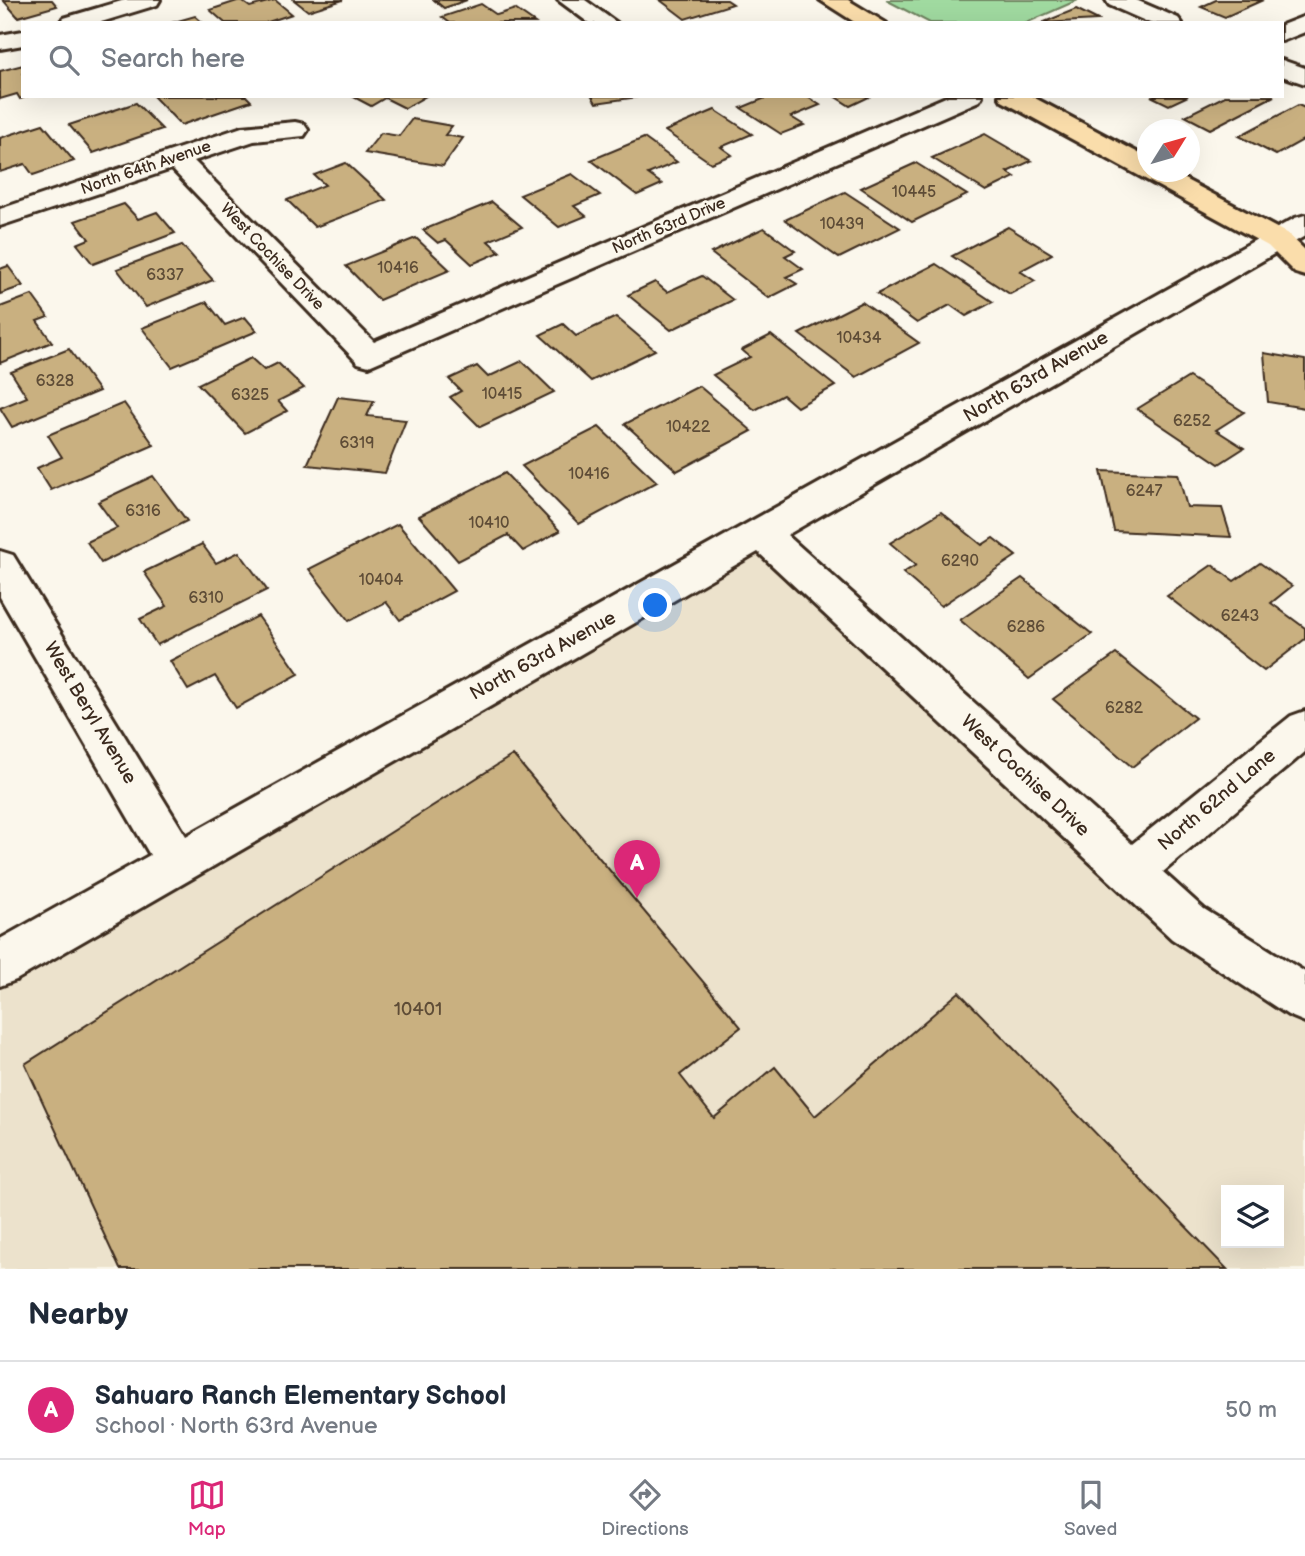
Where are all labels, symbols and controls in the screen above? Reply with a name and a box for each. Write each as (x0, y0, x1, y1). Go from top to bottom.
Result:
search box (21, 21, 1284, 98)
icon: search (45, 41, 83, 79)
text: Search here (101, 44, 245, 75)
north arrow (1137, 119, 1200, 182)
street label: North 64th Avenue (78, 137, 214, 199)
house number: 10445 (892, 183, 936, 202)
street label: North 63rd Drive (609, 193, 729, 258)
street label: West Cochise Drive (216, 200, 328, 315)
house number: 10439 (820, 215, 864, 234)
house number: 10416 (377, 259, 419, 278)
house number: 6337 (146, 266, 184, 285)
street label: North 63rd Avenue (960, 326, 1112, 428)
house number: 10434 (837, 329, 882, 348)
house number: 6328 (36, 372, 74, 391)
house number: 10415 (482, 385, 522, 404)
house number: 6325 (231, 386, 269, 405)
house number: 6252 (1173, 412, 1211, 431)
house number: 10422 (666, 418, 711, 437)
house number: 6319 (339, 434, 375, 453)
house number: 10416 (568, 465, 610, 484)
house number: 6247 (1126, 482, 1162, 501)
house number: 6316 (125, 502, 161, 521)
house number: 10410 (469, 514, 509, 533)
house number: 6290 (941, 552, 979, 571)
house number: 10404 (359, 571, 404, 590)
your location (638, 588, 672, 622)
house number: 6310 (188, 589, 224, 608)
street label: North 63rd Avenue (466, 606, 620, 706)
house number: 6243 (1221, 607, 1259, 626)
house number: 6286 (1007, 618, 1045, 637)
street label: West Beryl Avenue (39, 638, 141, 788)
house number: 6282 (1105, 699, 1144, 718)
street label: West Cochise Drive (956, 710, 1094, 842)
street label: North 62nd Lane (1154, 744, 1280, 856)
pin: A (614, 840, 660, 898)
house number: 10401 (394, 998, 442, 1021)
map controls (1221, 1185, 1284, 1248)
button: layers (1221, 1185, 1284, 1248)
text: Nearby (28, 1297, 128, 1333)
text: Sahuaro Ranch Elementary School (95, 1381, 506, 1412)
text: A (44, 1396, 58, 1424)
text: 50 m (1225, 1396, 1277, 1424)
text: School · North 63rd Avenue (95, 1412, 378, 1440)
tab: Map (188, 1476, 226, 1541)
tab: Directions (601, 1476, 689, 1541)
tab: Saved (1064, 1476, 1117, 1541)

